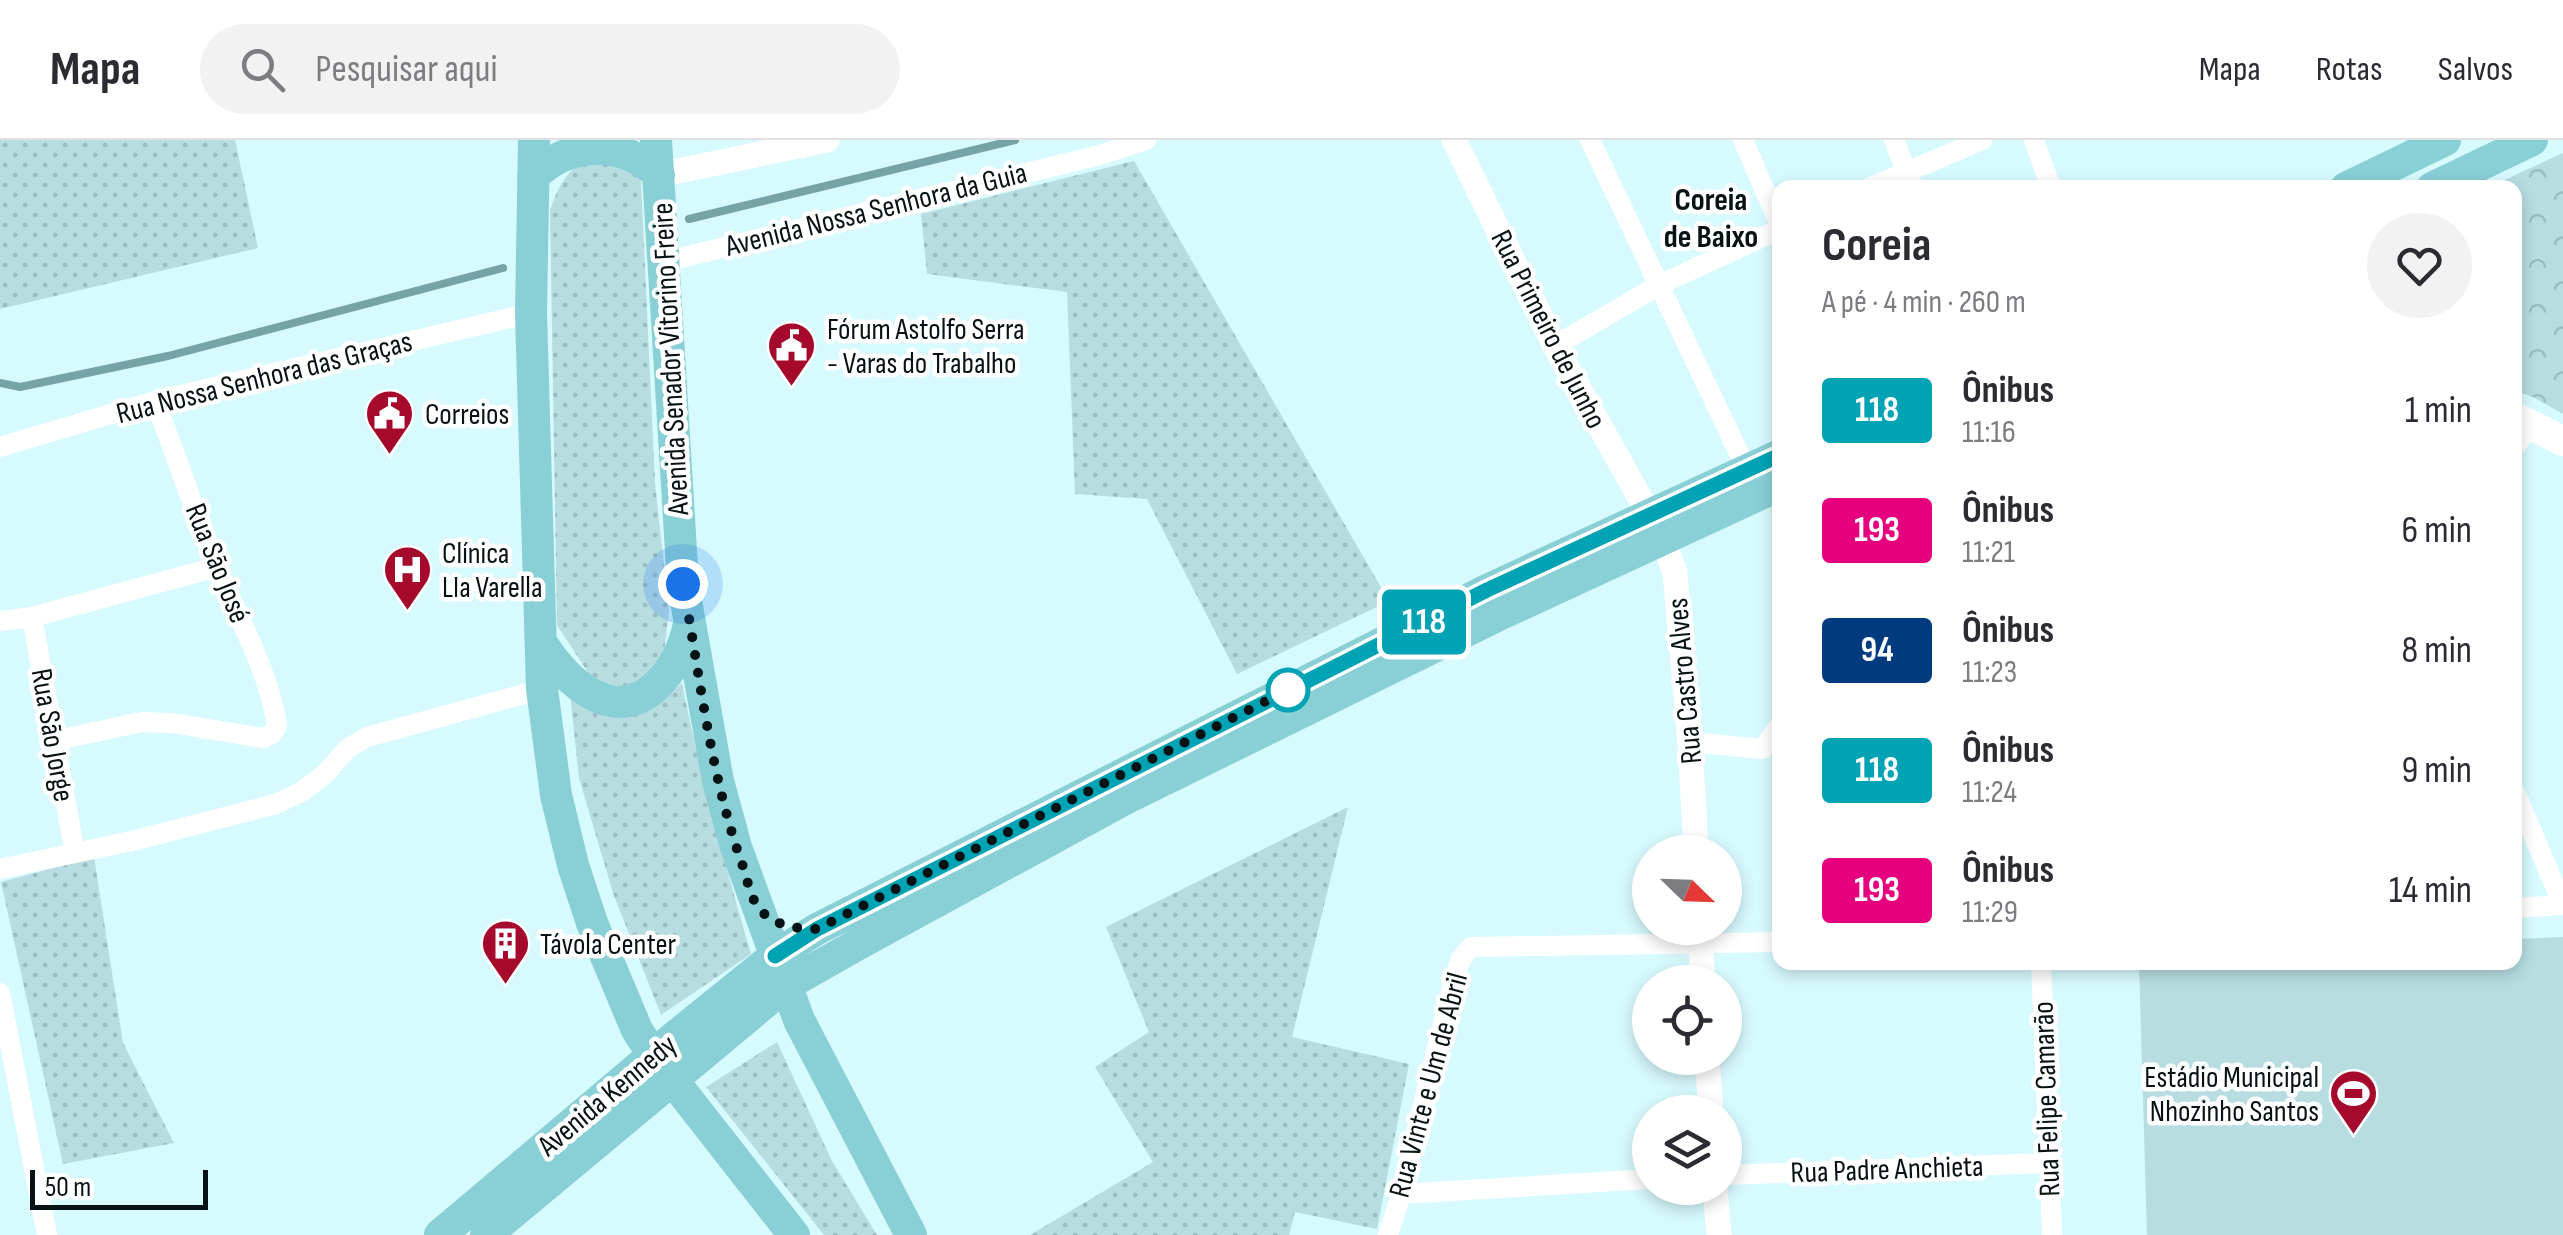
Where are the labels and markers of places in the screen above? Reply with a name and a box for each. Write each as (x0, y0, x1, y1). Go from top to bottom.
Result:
place label: Fórum Astolfo Serra - Varas do Trabalho (827, 312, 1025, 382)
public building icon: Fórum Astolfo Serra - Varas do Trabalho (766, 320, 818, 388)
public building icon: Correios (364, 388, 416, 456)
place label: Correios (425, 397, 509, 433)
place label: Clínica LIa Varella (442, 536, 543, 606)
hospital icon: Clínica LIa Varella (381, 544, 433, 612)
unlabelled marker (1267, 669, 1309, 711)
building icon: Távola Center (479, 918, 531, 986)
place label: Távola Center (540, 927, 677, 963)
place label: Estádio Municipal Nhozinho Santos (2144, 1060, 2319, 1130)
sports icon: Estádio Municipal Nhozinho Santos (2328, 1068, 2380, 1136)

